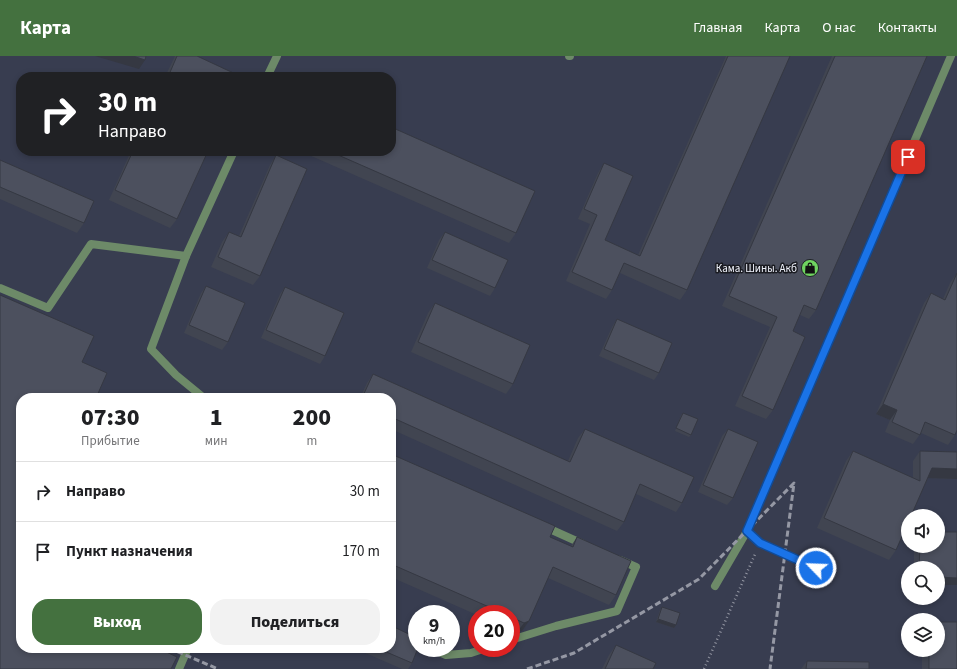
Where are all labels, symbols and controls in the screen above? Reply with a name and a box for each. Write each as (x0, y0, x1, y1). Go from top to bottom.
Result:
text: Карта (20, 15, 71, 42)
text: Главная (693, 18, 742, 38)
text: Карта (764, 18, 800, 38)
text: О нас (822, 18, 856, 38)
text: Контакты (878, 18, 937, 38)
text: 30 m (98, 82, 157, 122)
icon: right (32, 88, 84, 140)
text: Направо (98, 119, 166, 144)
pin (891, 140, 925, 174)
icon: arrive (897, 146, 919, 168)
shop icon: Кама. Шины. Акб (800, 258, 820, 278)
place label: Кама. Шины. Акб (716, 261, 797, 276)
text: 07:30 (81, 400, 140, 435)
text: 1 (210, 400, 223, 435)
text: 200 (293, 400, 331, 435)
text: Прибытие (81, 432, 140, 450)
text: мин (205, 432, 228, 450)
text: m (306, 432, 317, 450)
icon: right (32, 481, 54, 503)
text: Направо (66, 481, 125, 502)
text: 30 m (350, 481, 380, 502)
map controls (901, 509, 945, 657)
button: sound (901, 509, 945, 553)
icon: arrive (32, 541, 54, 563)
text: Пункт назначения (66, 541, 193, 562)
text: 170 m (342, 541, 380, 562)
position arrow (795, 547, 837, 589)
button: search (901, 561, 945, 605)
button: Выход (32, 599, 202, 645)
button: Поделиться (210, 599, 380, 645)
speed limit sign: 20 (468, 605, 520, 657)
text: 9 (429, 612, 439, 640)
button: layers (901, 613, 945, 657)
text: km/h (423, 634, 445, 648)

